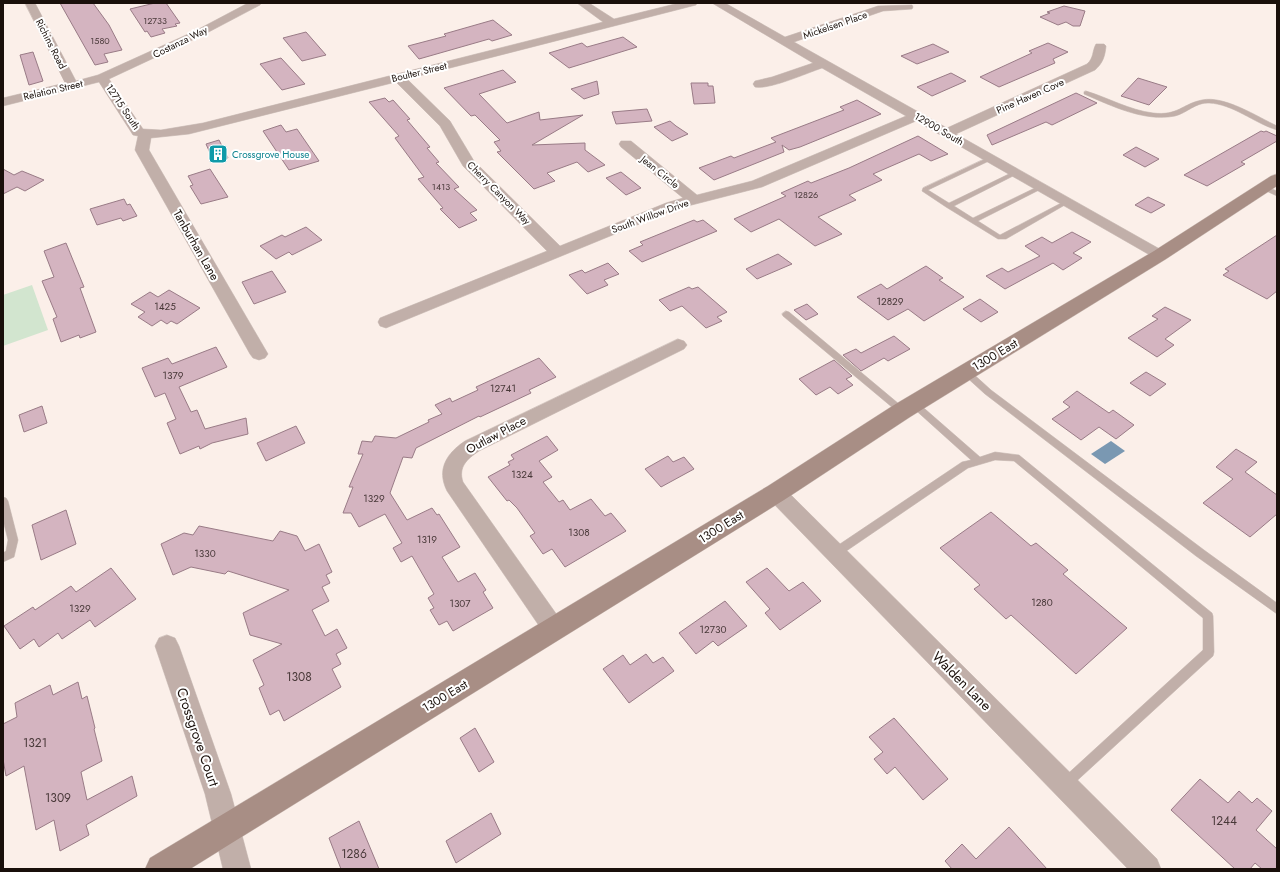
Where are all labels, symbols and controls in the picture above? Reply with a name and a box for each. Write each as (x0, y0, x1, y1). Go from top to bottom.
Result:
street label: Mickelsen Place (801, 7, 869, 43)
house number: 12733 (143, 14, 167, 27)
street label: Richins Road (32, 16, 70, 72)
street label: Costanza Way (150, 22, 210, 62)
house number: 1580 (90, 34, 110, 47)
street label: Boulter Street (390, 58, 449, 86)
street label: Pine Haven Cove (994, 74, 1066, 118)
street label: Relation Street (22, 76, 85, 104)
street label: 12715 South (102, 81, 144, 133)
street label: 12900 South (912, 109, 966, 149)
building icon: Crossgrove House (207, 143, 229, 165)
place label: Crossgrove House (232, 147, 309, 162)
street label: Jean Circle (636, 151, 682, 192)
street label: Cherry Canyon Way (464, 158, 535, 229)
house number: 1413 (432, 180, 450, 193)
house number: 12826 (794, 188, 818, 201)
street label: South Willow Drive (609, 195, 691, 237)
street label: Tanburhan Lane (168, 206, 224, 284)
house number: 12829 (876, 294, 904, 309)
house number: 1425 (154, 299, 176, 314)
street label: 1300 East (969, 334, 1021, 376)
house number: 1379 (163, 368, 184, 383)
house number: 12741 (490, 381, 516, 396)
street label: Outlaw Place (463, 412, 529, 458)
house number: 1324 (511, 467, 533, 482)
house number: 1329 (363, 491, 385, 506)
street label: 1300 East (695, 506, 747, 548)
house number: 1308 (568, 525, 590, 540)
house number: 1319 (417, 532, 437, 547)
house number: 1330 (194, 546, 216, 561)
house number: 1280 (1031, 595, 1053, 610)
house number: 1307 (449, 596, 471, 611)
house number: 1329 (69, 601, 91, 616)
house number: 12730 (700, 622, 726, 637)
street label: Walden Lane (928, 647, 996, 715)
house number: 1308 (286, 668, 312, 686)
street label: 1300 East (419, 675, 471, 717)
street label: Crossgrove Court (172, 685, 224, 790)
house number: 1321 (23, 734, 47, 752)
house number: 1309 (45, 789, 71, 807)
house number: 1244 (1211, 812, 1237, 830)
house number: 1286 (341, 845, 367, 863)

